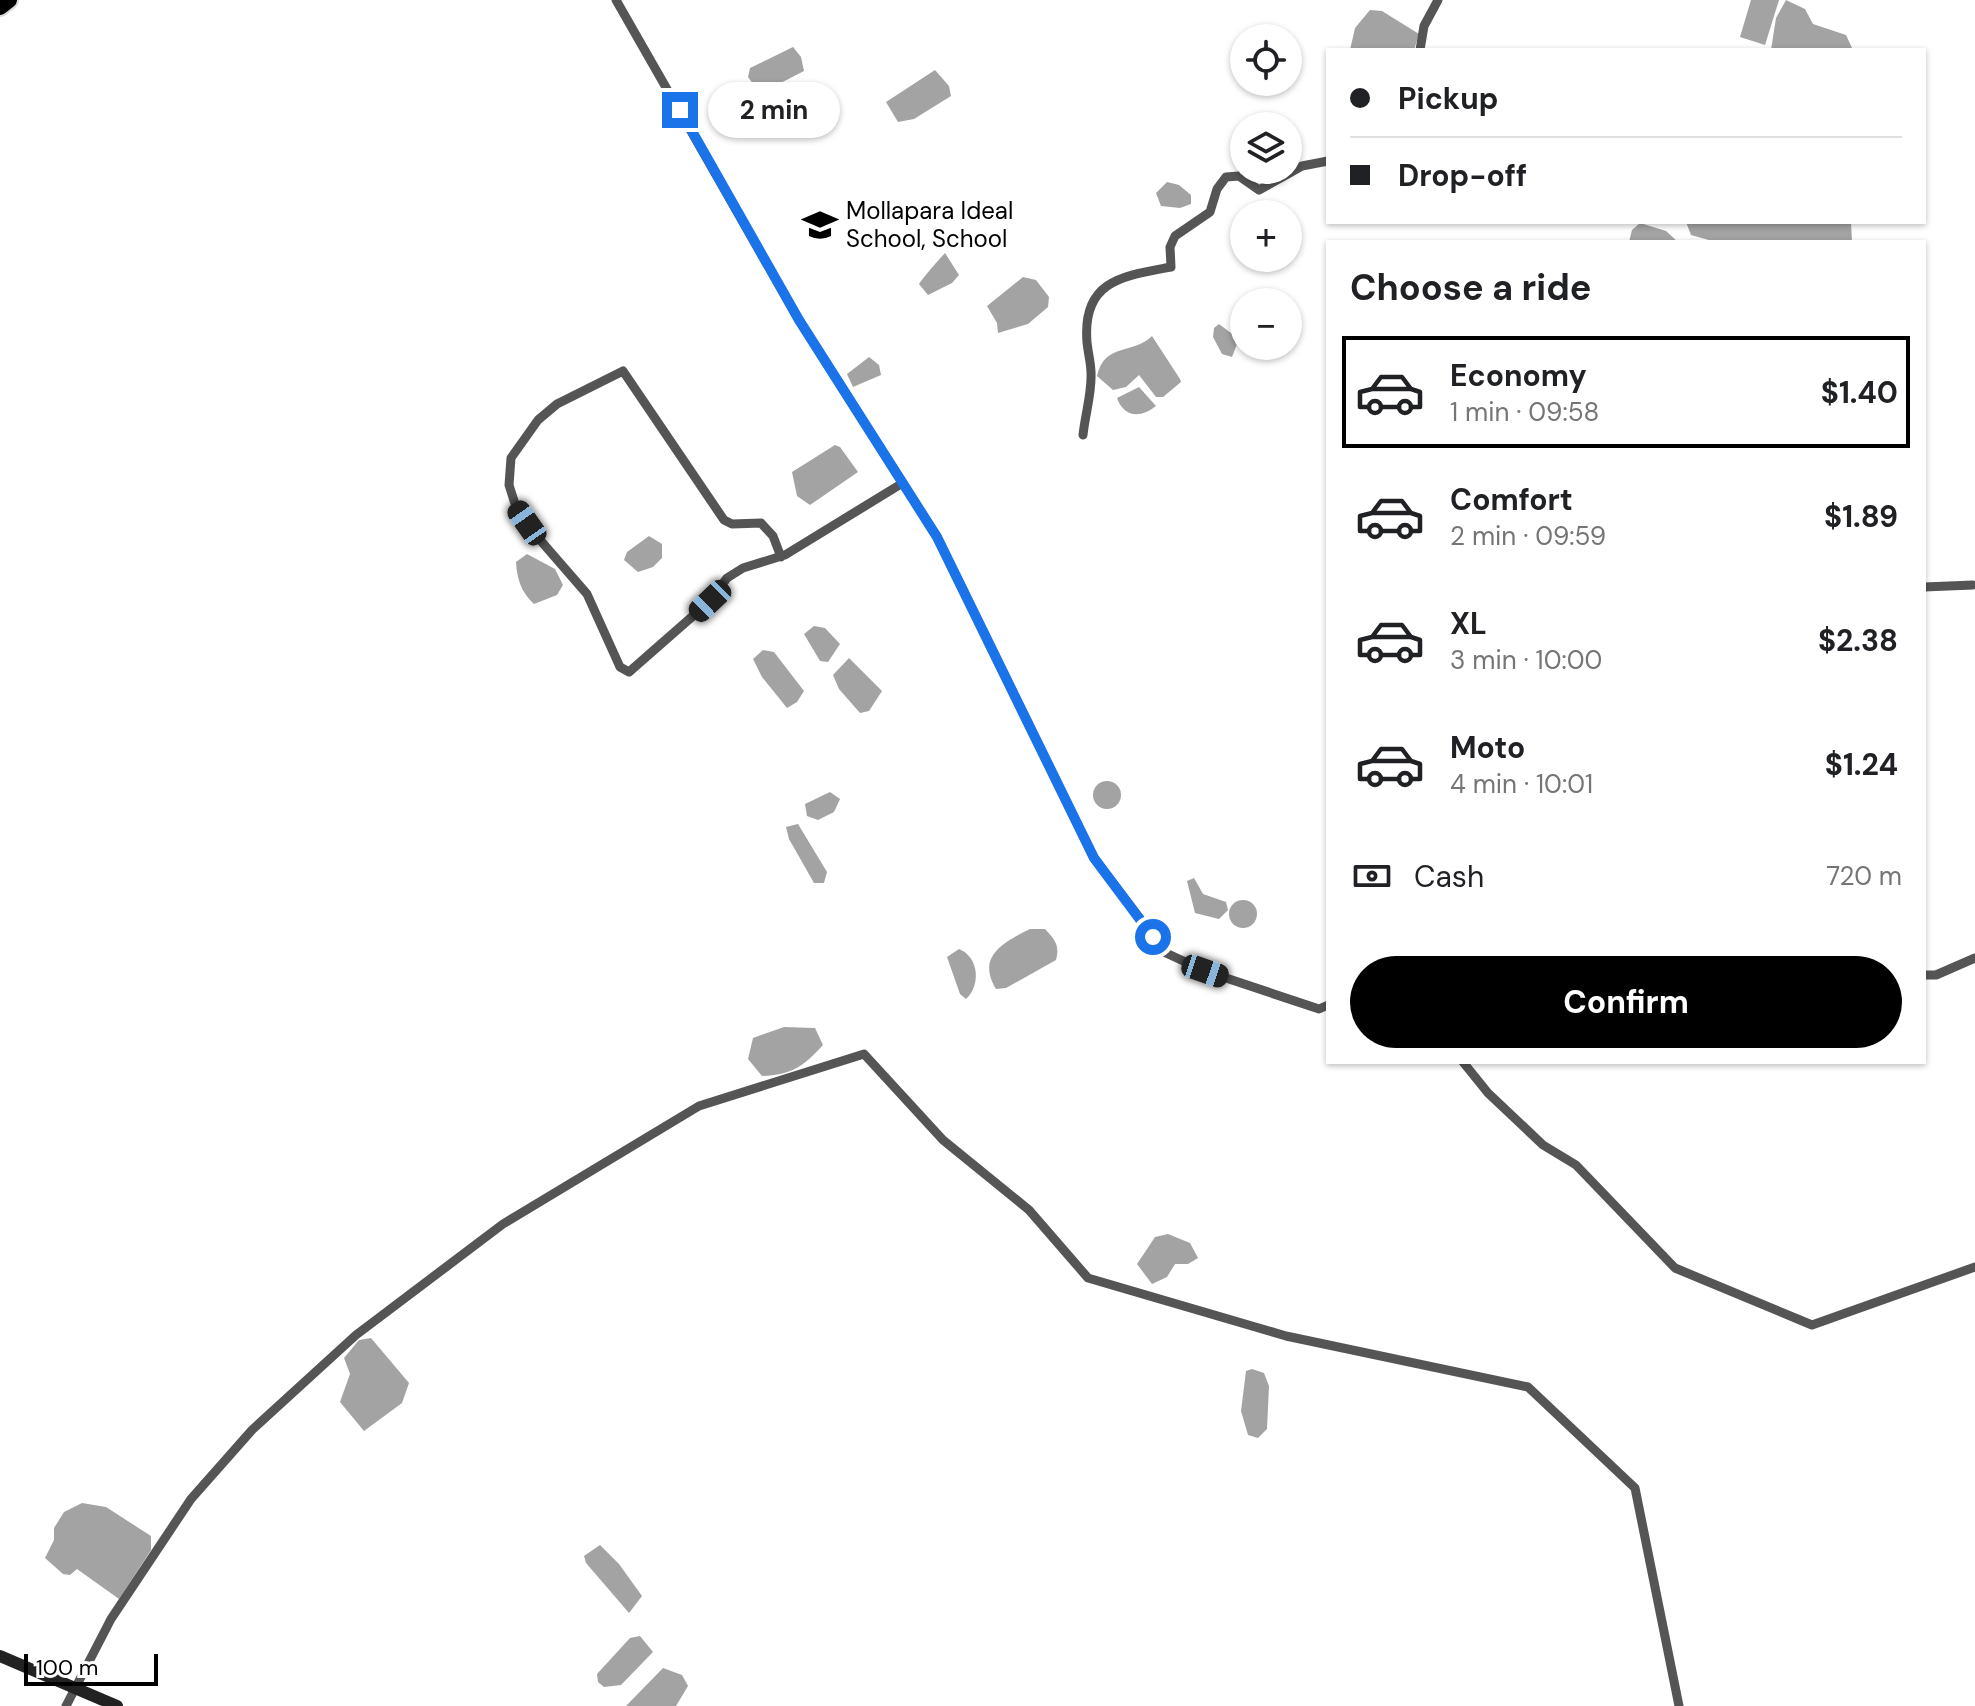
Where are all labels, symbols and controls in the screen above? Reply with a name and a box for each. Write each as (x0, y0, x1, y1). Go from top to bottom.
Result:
map controls (1230, 24, 1302, 360)
button: locate (1230, 24, 1302, 96)
text: Pickup (1398, 79, 1498, 118)
callout: 2 min (708, 82, 840, 138)
route end (662, 92, 698, 128)
text: 2 min (740, 93, 808, 127)
button: layers (1230, 112, 1302, 184)
text: Drop-off (1398, 156, 1527, 195)
place label: Mollapara Ideal School, School (846, 195, 1013, 254)
button: + (1230, 200, 1302, 272)
school or university icon: Mollapara Ideal School, School (801, 206, 839, 244)
text: Choose a ride (1350, 264, 1591, 311)
button: − (1230, 288, 1302, 360)
icon: car (1354, 356, 1426, 428)
text: Economy (1450, 356, 1587, 395)
text: $1.40 (1821, 373, 1898, 412)
text: 1 min · 09:58 (1450, 395, 1599, 429)
icon: car (1354, 480, 1426, 552)
text: Comfort (1450, 480, 1573, 519)
car (503, 496, 551, 550)
text: $1.89 (1824, 497, 1898, 536)
text: 2 min · 09:59 (1450, 519, 1606, 553)
car (684, 576, 736, 626)
icon: car (1354, 604, 1426, 676)
text: XL (1450, 604, 1487, 643)
text: $2.38 (1818, 621, 1898, 660)
text: 3 min · 10:00 (1450, 643, 1602, 677)
icon: car (1354, 728, 1426, 800)
text: Moto (1450, 728, 1525, 767)
text: $1.24 (1825, 745, 1898, 784)
text: 4 min · 10:01 (1450, 767, 1593, 801)
icon: cash (1350, 854, 1394, 898)
text: Cash (1414, 857, 1484, 896)
text: 720 m (1826, 859, 1902, 893)
route start (1135, 919, 1171, 955)
car (1178, 952, 1232, 990)
button: Confirm (1350, 956, 1902, 1048)
scale bar (24, 1650, 158, 1686)
text: 100 m (36, 1653, 98, 1682)

